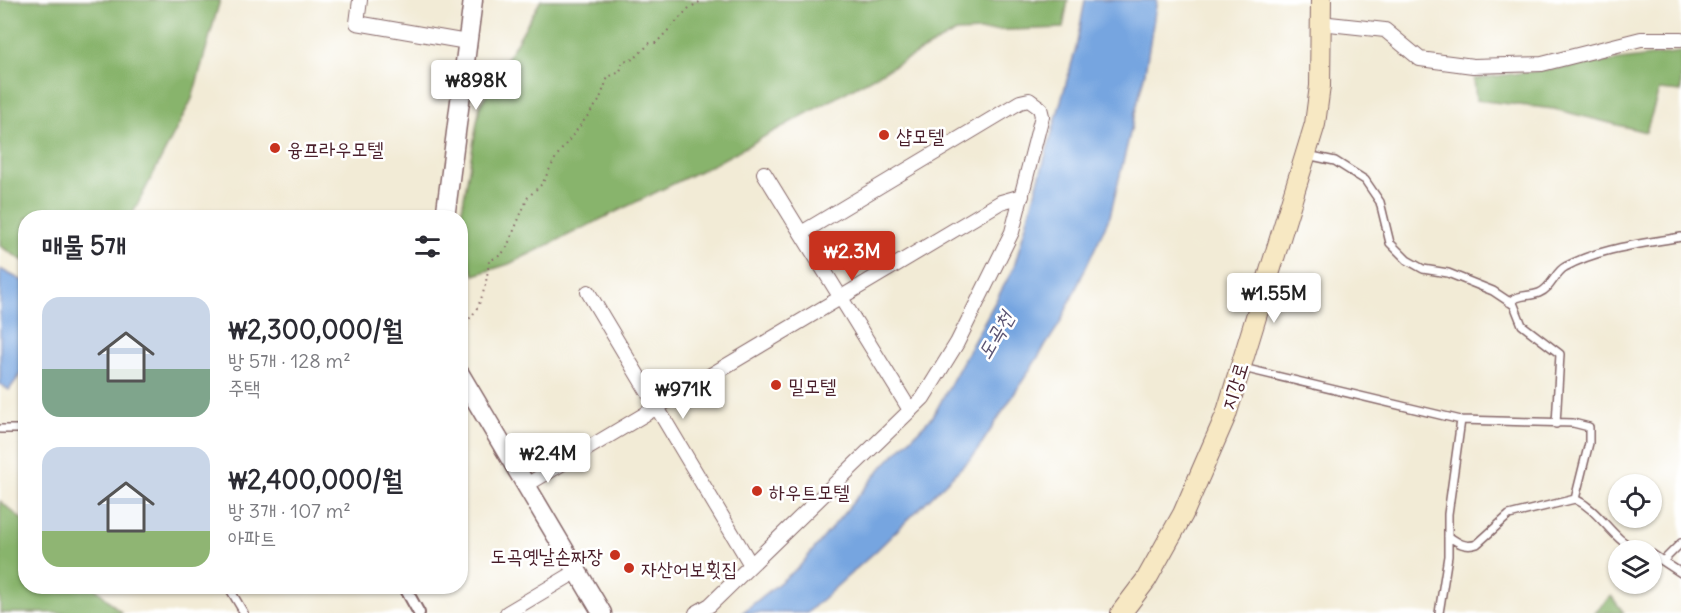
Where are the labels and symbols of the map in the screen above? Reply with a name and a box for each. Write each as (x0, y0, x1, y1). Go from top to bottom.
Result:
pin: ₩898K (434, 60, 518, 111)
place label: 샵모텔 (896, 123, 944, 148)
marker: 샵모텔 (877, 128, 891, 142)
place label: 융프라우모텔 (287, 136, 384, 161)
marker: 융프라우모텔 (268, 141, 282, 155)
pin: ₩2.3M (810, 231, 894, 282)
pin: ₩1.55M (1225, 273, 1323, 324)
water label: 도곡천 (971, 304, 1020, 364)
street label: 지강로 (1215, 359, 1253, 413)
pin: ₩971K (641, 369, 725, 420)
place label: 밀모텔 (788, 373, 836, 398)
marker: 밀모텔 (769, 378, 783, 392)
pin: ₩2.4M (506, 433, 590, 484)
place label: 하우트모텔 (769, 479, 849, 504)
marker: 하우트모텔 (750, 484, 764, 498)
place label: 도곡옛날손짜장 (490, 543, 603, 568)
marker: 도곡옛날손짜장 (608, 548, 622, 562)
place label: 자산어보횟집 (641, 556, 738, 581)
marker: 자산어보횟집 (622, 561, 636, 575)

